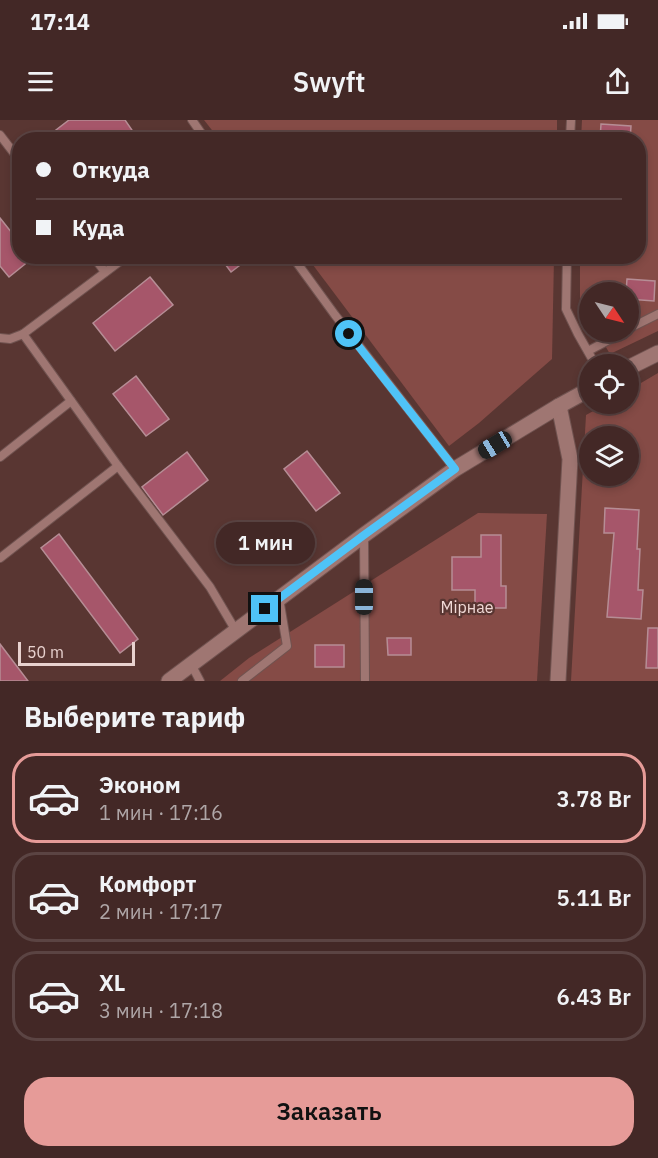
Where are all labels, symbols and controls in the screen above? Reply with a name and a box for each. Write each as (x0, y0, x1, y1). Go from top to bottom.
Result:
text: 17:14 (30, 7, 90, 36)
text: Swyft (293, 64, 365, 99)
icon: menu (24, 65, 57, 98)
icon: share (601, 65, 634, 98)
text: Откуда (72, 155, 150, 184)
text: Куда (72, 213, 125, 242)
north arrow (579, 282, 639, 342)
map controls (579, 282, 639, 486)
route start (335, 320, 362, 347)
button: locate (579, 354, 639, 414)
button: layers (579, 426, 639, 486)
car (475, 428, 515, 462)
callout: 1 мин (216, 522, 314, 564)
text: 1 мин (238, 529, 293, 556)
car (355, 579, 373, 615)
route end (251, 595, 278, 622)
park label: Мірнае (440, 597, 494, 617)
scale bar (18, 639, 135, 666)
text: 50 m (27, 642, 64, 662)
text: Выберите тариф (24, 699, 245, 734)
text: Эконом (99, 770, 181, 799)
icon: car (27, 771, 81, 825)
text: 3.78 Br (556, 784, 631, 813)
text: 1 мин · 17:16 (99, 799, 223, 826)
text: Комфорт (99, 869, 196, 898)
icon: car (27, 870, 81, 924)
text: 5.11 Br (556, 883, 631, 912)
text: 2 мин · 17:17 (99, 898, 223, 925)
text: XL (99, 968, 125, 997)
icon: car (27, 969, 81, 1023)
text: 6.43 Br (556, 982, 631, 1011)
text: 3 мин · 17:18 (99, 997, 223, 1024)
button: Заказать (24, 1077, 634, 1146)

